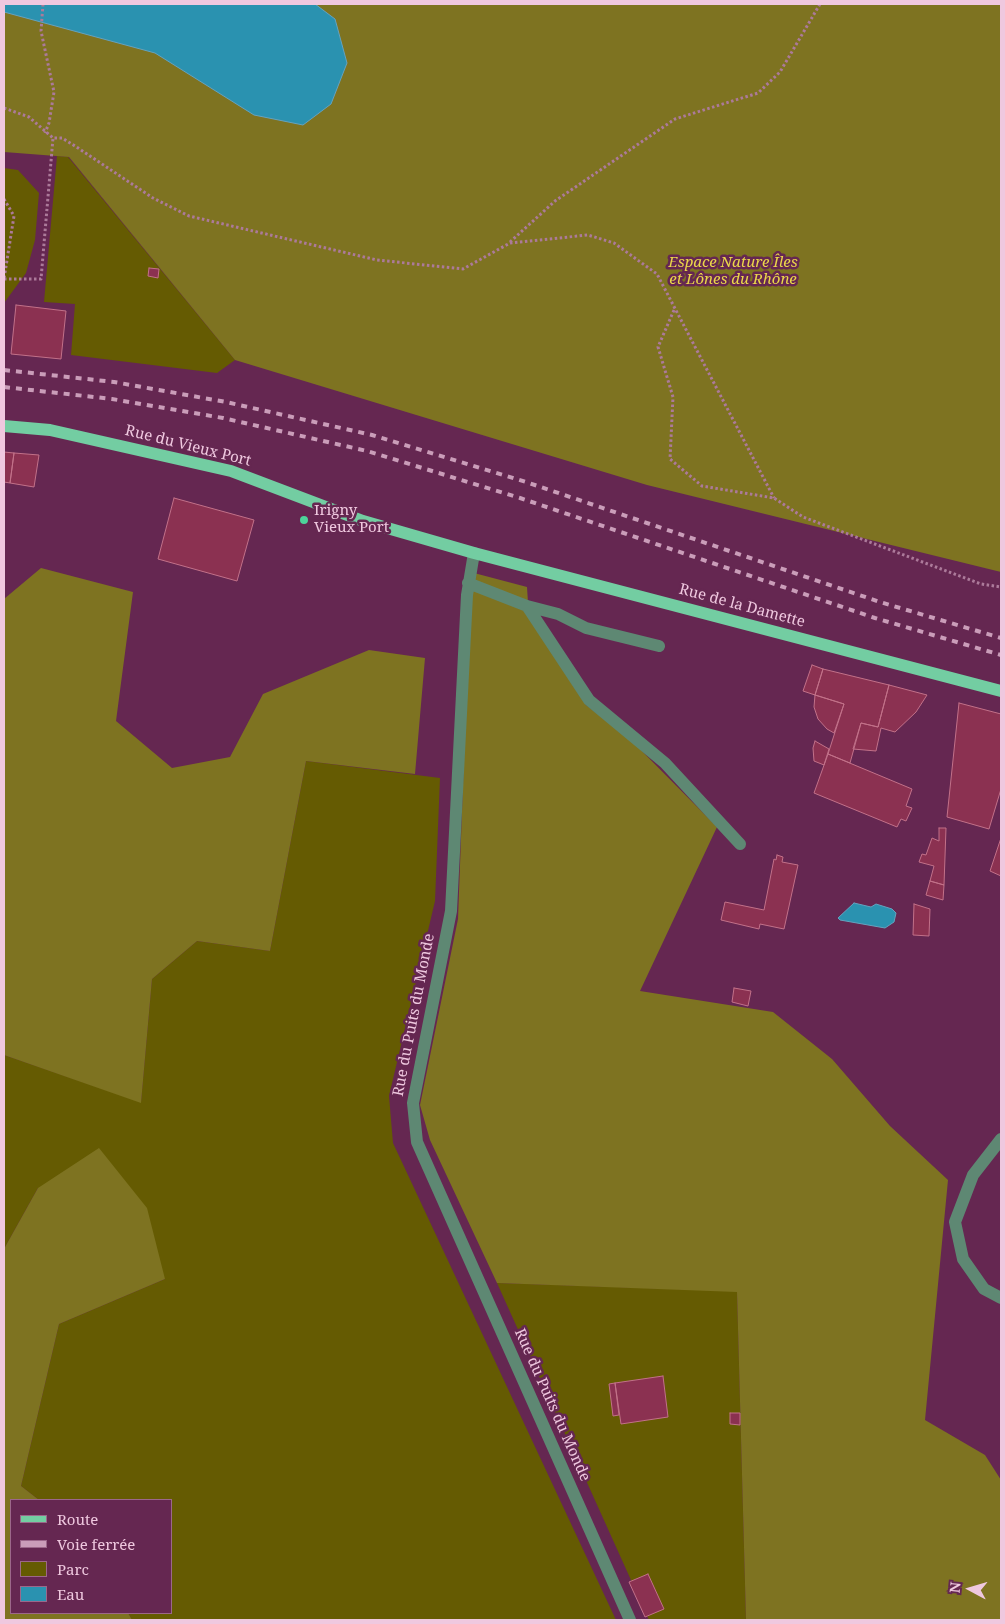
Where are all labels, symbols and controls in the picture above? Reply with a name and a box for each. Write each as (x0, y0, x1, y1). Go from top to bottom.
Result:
park label: Espace Nature Îles et Lônes du Rhône (668, 254, 798, 289)
street label: Rue du Vieux Port (123, 422, 253, 470)
place label: Irigny Vieux Port (314, 502, 389, 537)
marker: Irigny Vieux Port (298, 514, 310, 526)
street label: Rue de la Damette (677, 581, 807, 631)
street label: Rue du Puits du Monde (389, 932, 439, 1098)
street label: Rue du Puits du Monde (510, 1326, 594, 1484)
legend (10, 1499, 172, 1614)
text: Route (57, 1509, 98, 1529)
text: Voie ferrée (57, 1534, 135, 1554)
text: Parc (57, 1559, 89, 1579)
north arrow (945, 1564, 995, 1614)
text: N (945, 1581, 965, 1594)
text: Eau (57, 1584, 84, 1604)

